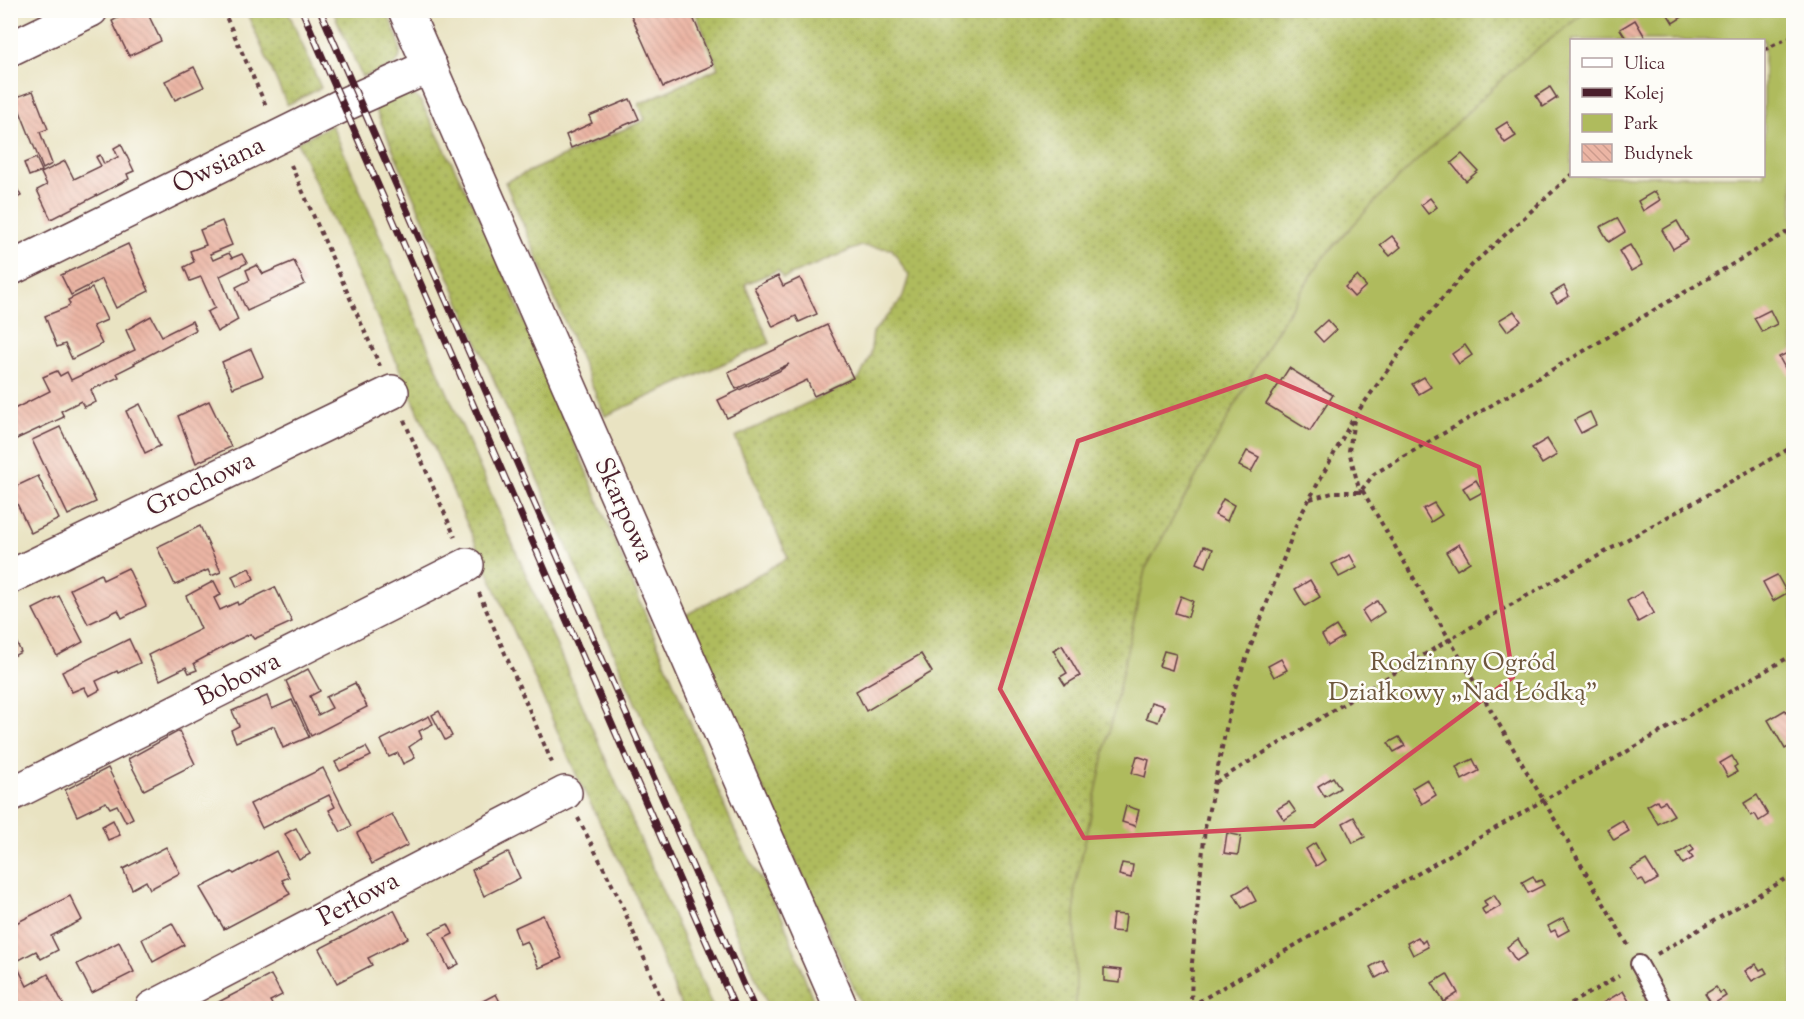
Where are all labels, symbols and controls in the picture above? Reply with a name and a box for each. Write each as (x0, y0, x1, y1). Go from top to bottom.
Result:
legend (1570, 39, 1765, 177)
text: Ulica (1624, 52, 1665, 78)
text: Kolej (1624, 82, 1664, 108)
text: Park (1624, 112, 1659, 138)
street label: Owsiana (167, 128, 271, 204)
text: Budynek (1624, 142, 1693, 168)
street label: Grochowa (140, 443, 262, 527)
street label: Skarpowa (584, 452, 662, 568)
street label: Bobowa (191, 643, 287, 717)
park label: Rodzinny Ogród Działkowy „Nad Łódką” (1328, 645, 1598, 712)
street label: Perłowa (312, 863, 406, 937)

